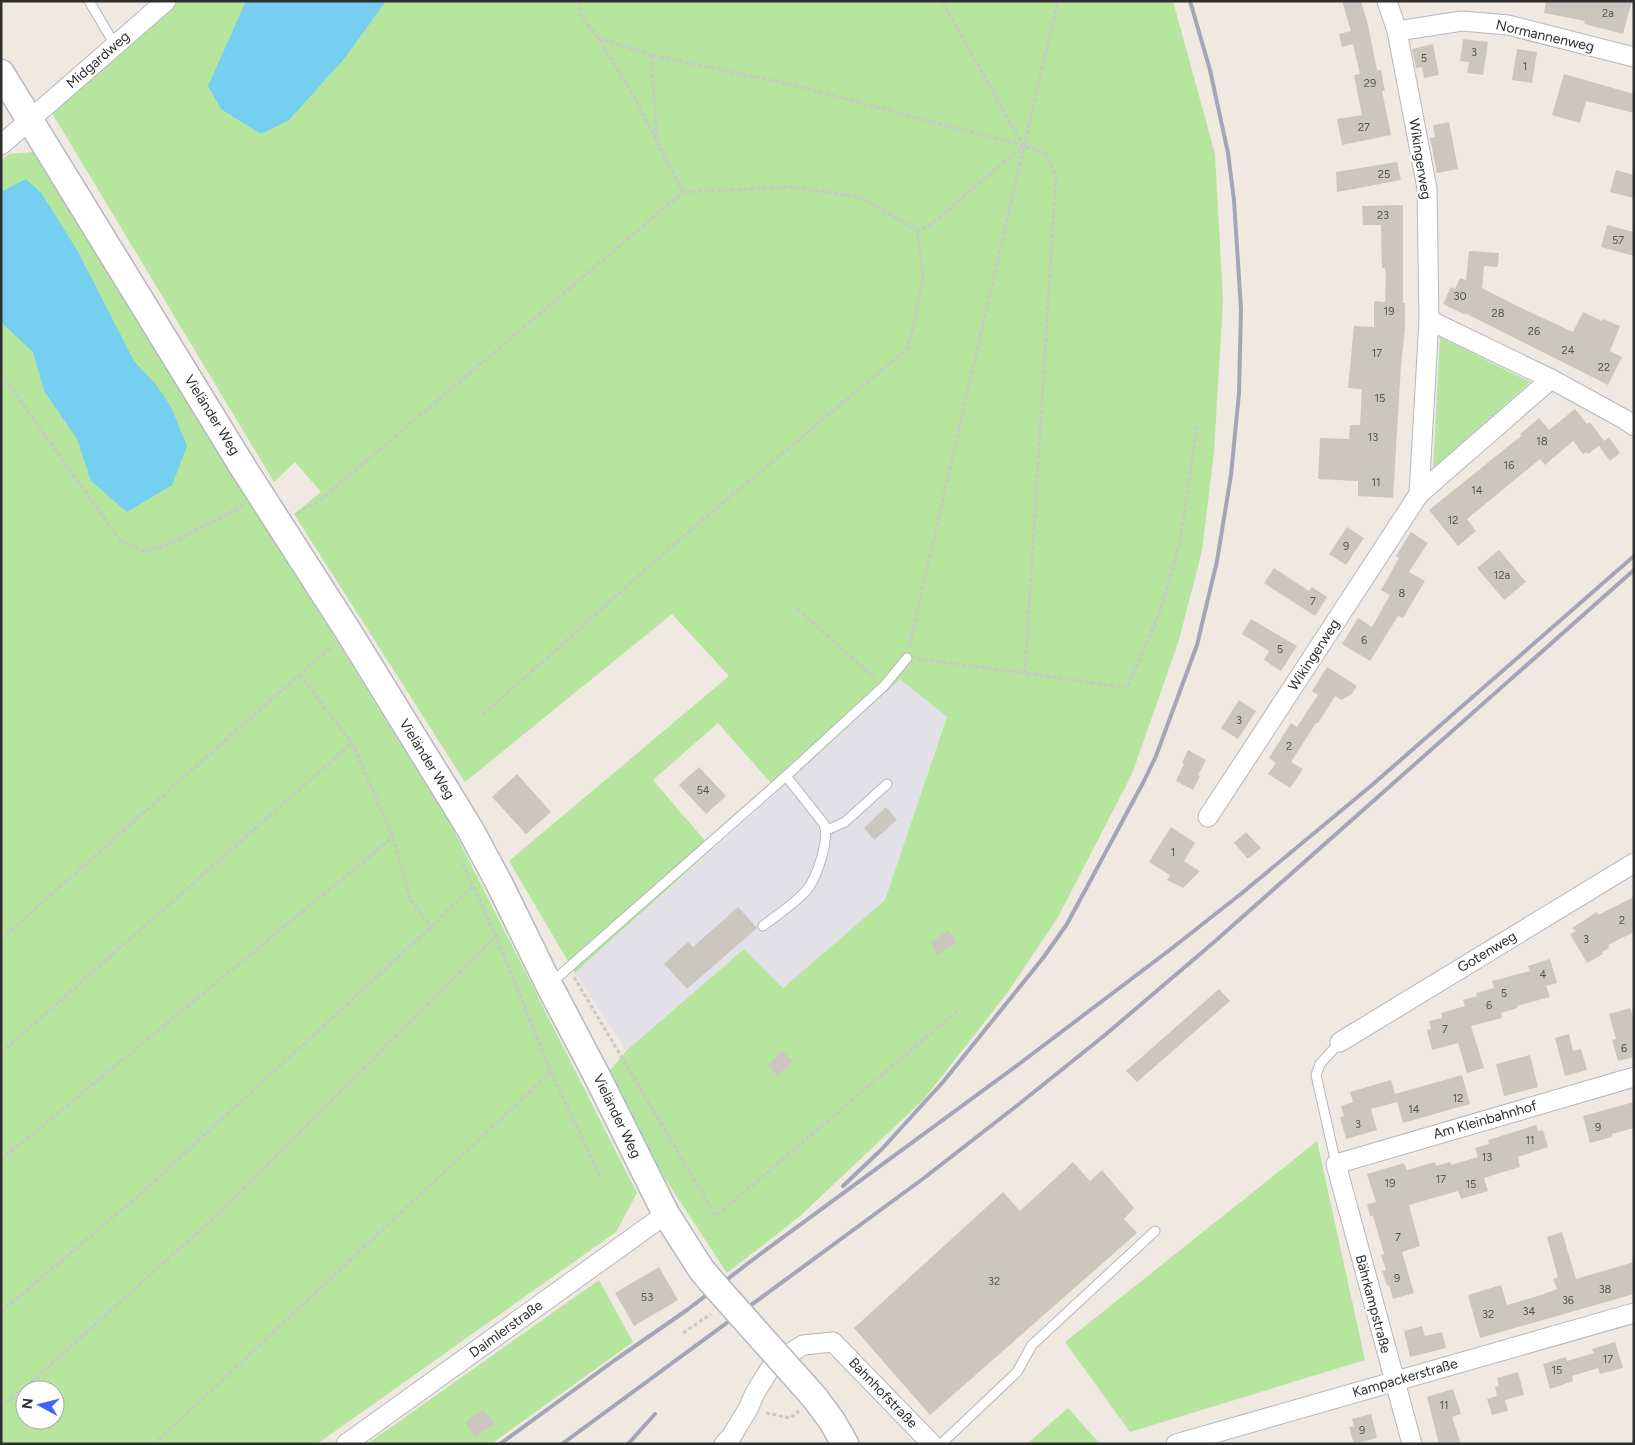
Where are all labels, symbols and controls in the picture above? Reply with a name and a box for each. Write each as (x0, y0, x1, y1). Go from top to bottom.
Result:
house number: 2a (1602, 7, 1614, 20)
street label: Normannenweg (1494, 16, 1596, 56)
street label: Midgardweg (63, 28, 133, 92)
house number: 3 (1471, 46, 1477, 59)
house number: 5 (1421, 52, 1427, 65)
house number: 1 (1523, 60, 1527, 73)
house number: 29 (1364, 77, 1376, 90)
street label: Wikingerweg (1405, 117, 1435, 201)
house number: 27 (1358, 121, 1370, 134)
house number: 25 (1378, 168, 1390, 181)
house number: 23 (1377, 209, 1389, 222)
house number: 57 (1612, 234, 1624, 247)
house number: 30 (1453, 290, 1467, 303)
house number: 19 (1384, 305, 1394, 318)
house number: 28 (1492, 307, 1505, 320)
house number: 26 (1528, 325, 1540, 338)
house number: 24 (1562, 344, 1575, 357)
house number: 17 (1372, 347, 1382, 360)
house number: 22 (1598, 361, 1610, 374)
street label: Vieländer Weg (181, 372, 243, 458)
house number: 15 (1375, 392, 1385, 405)
house number: 13 (1368, 431, 1378, 444)
house number: 18 (1536, 435, 1548, 448)
house number: 16 (1504, 459, 1514, 472)
house number: 11 (1371, 476, 1381, 489)
house number: 14 (1471, 484, 1483, 497)
house number: 12 (1448, 514, 1458, 527)
house number: 9 (1343, 540, 1349, 553)
house number: 12a (1494, 569, 1510, 582)
house number: 8 (1399, 587, 1406, 600)
house number: 7 (1310, 595, 1316, 608)
street label: Wikingerweg (1285, 616, 1343, 694)
house number: 6 (1361, 634, 1367, 647)
house number: 5 (1277, 643, 1283, 656)
house number: 3 (1236, 714, 1242, 727)
street label: Vieländer Weg (396, 716, 458, 802)
house number: 2 (1286, 740, 1292, 753)
house number: 54 (696, 784, 710, 797)
house number: 1 (1171, 846, 1175, 859)
house number: 2 (1619, 914, 1625, 927)
street label: Gotenweg (1454, 928, 1520, 976)
house number: 3 (1583, 933, 1589, 946)
house number: 4 (1540, 968, 1547, 981)
house number: 5 (1501, 987, 1507, 1000)
house number: 6 (1486, 999, 1492, 1012)
house number: 7 (1442, 1023, 1448, 1036)
house number: 6 (1621, 1042, 1627, 1055)
street label: Vieländer Weg (589, 1071, 645, 1161)
house number: 12 (1453, 1092, 1463, 1105)
street label: Am Kleinbahnhof (1431, 1097, 1540, 1143)
house number: 14 (1408, 1103, 1420, 1116)
house number: 3 (1355, 1118, 1361, 1131)
house number: 9 (1595, 1121, 1601, 1134)
house number: 11 (1525, 1134, 1535, 1147)
house number: 13 (1482, 1151, 1492, 1164)
house number: 17 (1436, 1173, 1446, 1186)
house number: 19 (1385, 1177, 1395, 1190)
house number: 15 (1466, 1178, 1476, 1191)
house number: 7 (1395, 1231, 1401, 1244)
street label: Bährkampstraße (1352, 1253, 1394, 1356)
house number: 9 (1394, 1272, 1400, 1285)
house number: 32 (988, 1275, 1000, 1288)
house number: 38 (1599, 1283, 1612, 1296)
house number: 53 (641, 1291, 653, 1304)
house number: 36 (1562, 1294, 1574, 1307)
street label: Daimlerstraße (466, 1296, 546, 1361)
house number: 34 (1523, 1305, 1536, 1318)
house number: 32 (1482, 1308, 1494, 1321)
house number: 17 (1603, 1353, 1613, 1366)
street label: Bahnhofstraße (845, 1354, 921, 1432)
street label: Kampackerstraße (1350, 1355, 1460, 1401)
house number: 15 (1552, 1364, 1562, 1377)
north arrow (15, 1380, 65, 1430)
text: N (18, 1397, 37, 1410)
house number: 11 (1439, 1399, 1449, 1412)
house number: 9 (1359, 1424, 1365, 1437)

